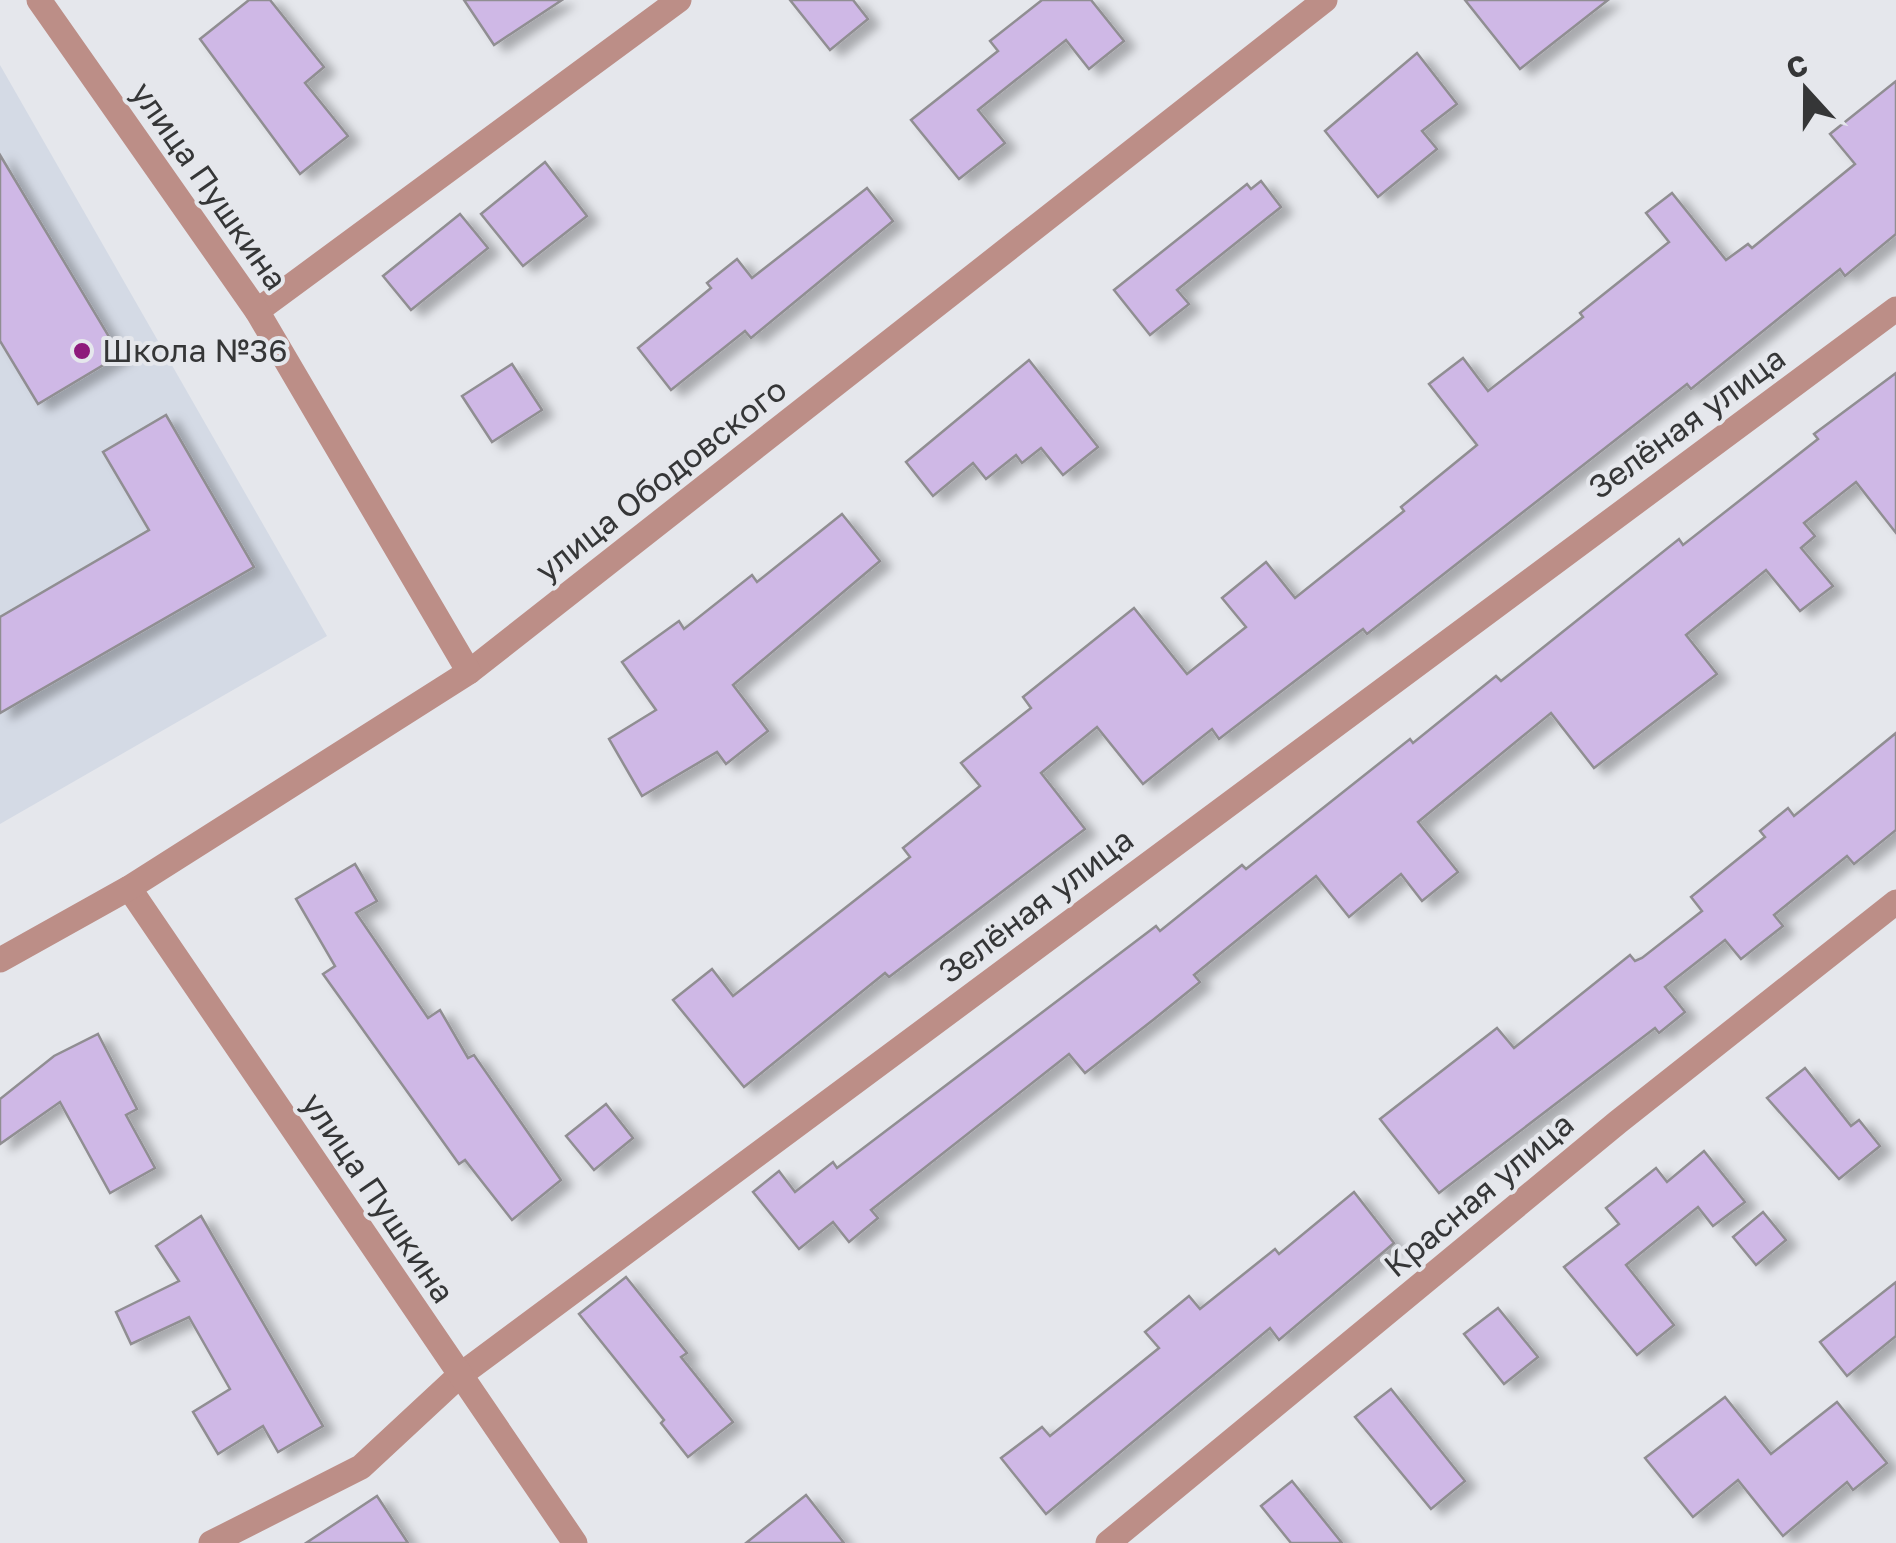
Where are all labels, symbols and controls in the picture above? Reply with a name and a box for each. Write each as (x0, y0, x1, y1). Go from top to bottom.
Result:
north arrow (1756, 40, 1856, 140)
text: С (1782, 47, 1812, 85)
street label: улица Пушкина (124, 74, 296, 297)
place label: Школа №36 (102, 331, 288, 369)
street label: Зелёная улица (1581, 338, 1792, 506)
marker: Школа №36 (71, 340, 93, 362)
street label: улица Ободовского (527, 369, 793, 589)
street label: Зелёная улица (931, 820, 1140, 991)
street label: улица Пушкина (295, 1085, 463, 1310)
street label: Красная улица (1376, 1104, 1581, 1284)

